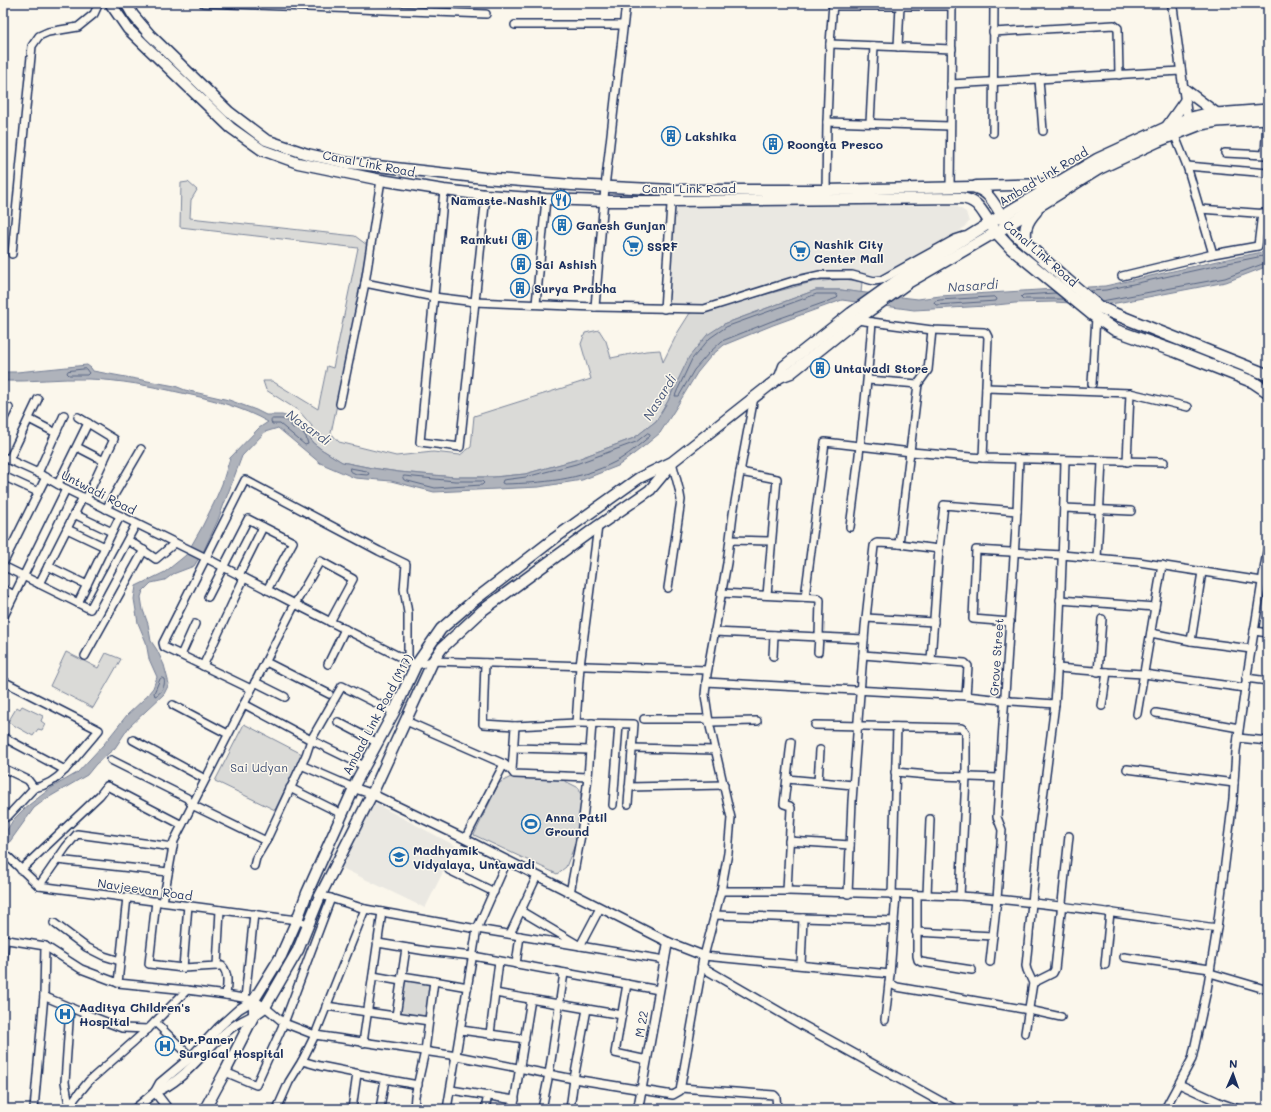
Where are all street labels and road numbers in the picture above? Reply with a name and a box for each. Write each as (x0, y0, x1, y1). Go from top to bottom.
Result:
street label: Ambad Link Road (996, 143, 1091, 209)
street label: Canal Link Road (321, 146, 417, 180)
street label: Canal Link Road (642, 180, 736, 196)
street label: Canal Link Road (1000, 216, 1082, 290)
street label: Untwadi Road (59, 466, 139, 518)
street label: Grove Street (985, 618, 1007, 696)
street label: Ambad Link Road (M17) (338, 651, 416, 777)
street label: Navjeevan Road (96, 874, 194, 904)
street label: M 22 (631, 1009, 651, 1039)

